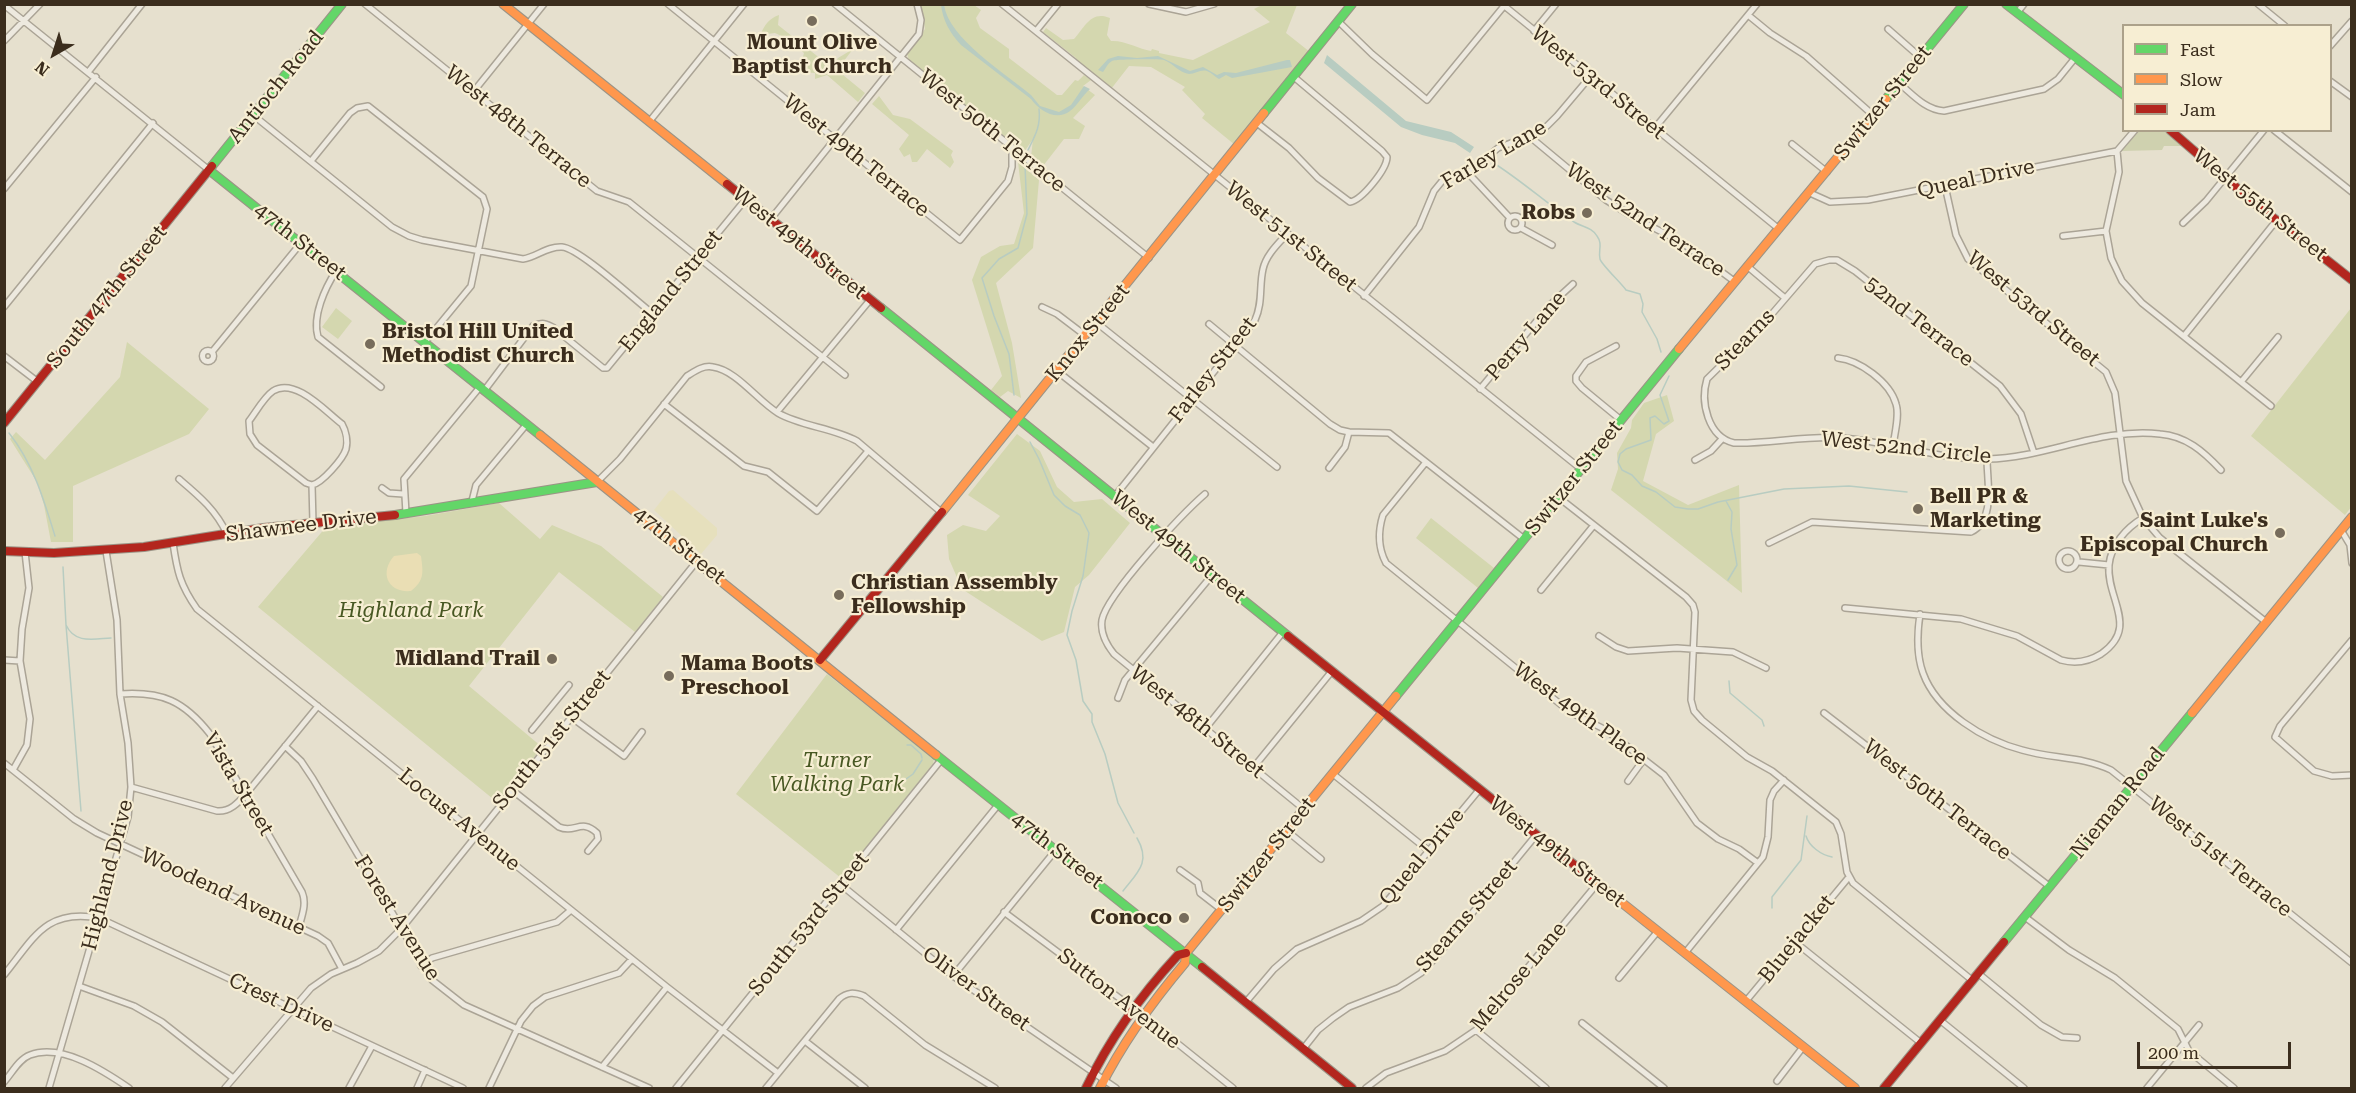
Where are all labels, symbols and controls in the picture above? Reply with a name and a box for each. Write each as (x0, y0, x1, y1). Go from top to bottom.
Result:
marker: Mount Olive Baptist Church (805, 14, 819, 28)
street label: West 53rd Street (1526, 21, 1670, 145)
north arrow (24, 24, 84, 84)
legend (2122, 24, 2332, 132)
street label: Antioch Road (223, 25, 329, 149)
place label: Mount Olive Baptist Church (732, 30, 892, 80)
text: Fast (2180, 39, 2215, 60)
street label: Switzer Street (1829, 40, 1937, 166)
text: N (32, 57, 53, 80)
street label: West 48th Terrace (440, 60, 596, 194)
street label: West 50th Terrace (914, 64, 1070, 198)
text: Slow (2180, 69, 2222, 90)
street label: West 49th Terrace (778, 89, 934, 223)
text: Jam (2180, 99, 2216, 120)
street label: Farley Lane (1437, 115, 1551, 195)
street label: West 55th Street (2188, 143, 2332, 267)
street label: Queal Drive (1915, 154, 2037, 204)
street label: West 52nd Terrace (1561, 157, 1729, 283)
street label: West 51st Street (1220, 176, 1362, 298)
street label: West 49th Street (727, 181, 871, 305)
street label: 47th Street (249, 198, 351, 286)
place label: Robs (1521, 200, 1575, 226)
marker: Robs (1580, 206, 1594, 220)
street label: South 47th Street (42, 220, 172, 374)
street label: England Street (614, 225, 728, 357)
street label: West 53rd Street (1961, 246, 2105, 372)
street label: 52nd Terrace (1859, 272, 1979, 372)
street label: Knox Street (1041, 279, 1135, 387)
street label: Perry Lane (1481, 286, 1571, 386)
street label: Stearns (1710, 304, 1780, 376)
street label: Farley Street (1164, 312, 1262, 428)
place label: Bristol Hill United Methodist Church (382, 319, 574, 369)
marker: Bristol Hill United Methodist Church (363, 337, 377, 351)
street label: Switzer Street (1520, 415, 1628, 541)
street label: West 52nd Circle (1820, 427, 1992, 469)
place label: Bell PR & Marketing (1930, 484, 2041, 534)
street label: West 49th Street (1106, 485, 1250, 609)
street label: 47th Street (628, 502, 730, 590)
marker: Bell PR & Marketing (1911, 502, 1925, 516)
street label: Shawnee Drive (224, 504, 378, 548)
place label: Saint Luke's Episcopal Church (2080, 508, 2268, 558)
marker: Saint Luke's Episcopal Church (2273, 526, 2287, 540)
place label: Christian Assembly Fellowship (851, 570, 1058, 620)
marker: Christian Assembly Fellowship (832, 588, 846, 602)
park label: Highland Park (338, 598, 484, 624)
place label: Midland Trail (395, 646, 540, 672)
place label: Mama Boots Preschool (681, 651, 813, 701)
marker: Midland Trail (545, 652, 559, 666)
street label: West 49th Place (1508, 657, 1652, 771)
street label: West 48th Street (1125, 660, 1269, 784)
street label: South 51st Street (488, 665, 616, 815)
marker: Mama Boots Preschool (662, 669, 676, 683)
street label: Vista Street (197, 728, 279, 840)
street label: West 50th Terrace (1858, 734, 2016, 866)
street label: Nieman Road (2065, 742, 2171, 864)
park label: Turner Walking Park (770, 748, 904, 798)
street label: Locust Avenue (393, 763, 525, 877)
street label: West 49th Street (1484, 791, 1630, 913)
street label: West 51st Terrace (2143, 791, 2297, 923)
street label: Switzer Street (1213, 792, 1321, 918)
street label: Highland Drive (77, 797, 139, 953)
street label: Queal Drive (1374, 803, 1470, 911)
street label: 47th Street (1006, 807, 1108, 895)
street label: Woodend Avenue (137, 843, 309, 941)
street label: South 53rd Street (743, 847, 875, 1001)
street label: Forest Avenue (348, 851, 446, 985)
street label: Stearns Street (1411, 854, 1523, 978)
street label: Bluejacket (1754, 890, 1840, 988)
place label: Conoco (1090, 905, 1172, 931)
marker: Conoco (1177, 911, 1191, 925)
street label: Melrose Lane (1466, 917, 1572, 1037)
street label: Oliver Street (917, 941, 1035, 1037)
street label: Sutton Avenue (1053, 943, 1185, 1055)
street label: Crest Drive (224, 968, 338, 1038)
scale bar (2140, 1030, 2294, 1068)
text: 200 m (2148, 1042, 2199, 1063)

